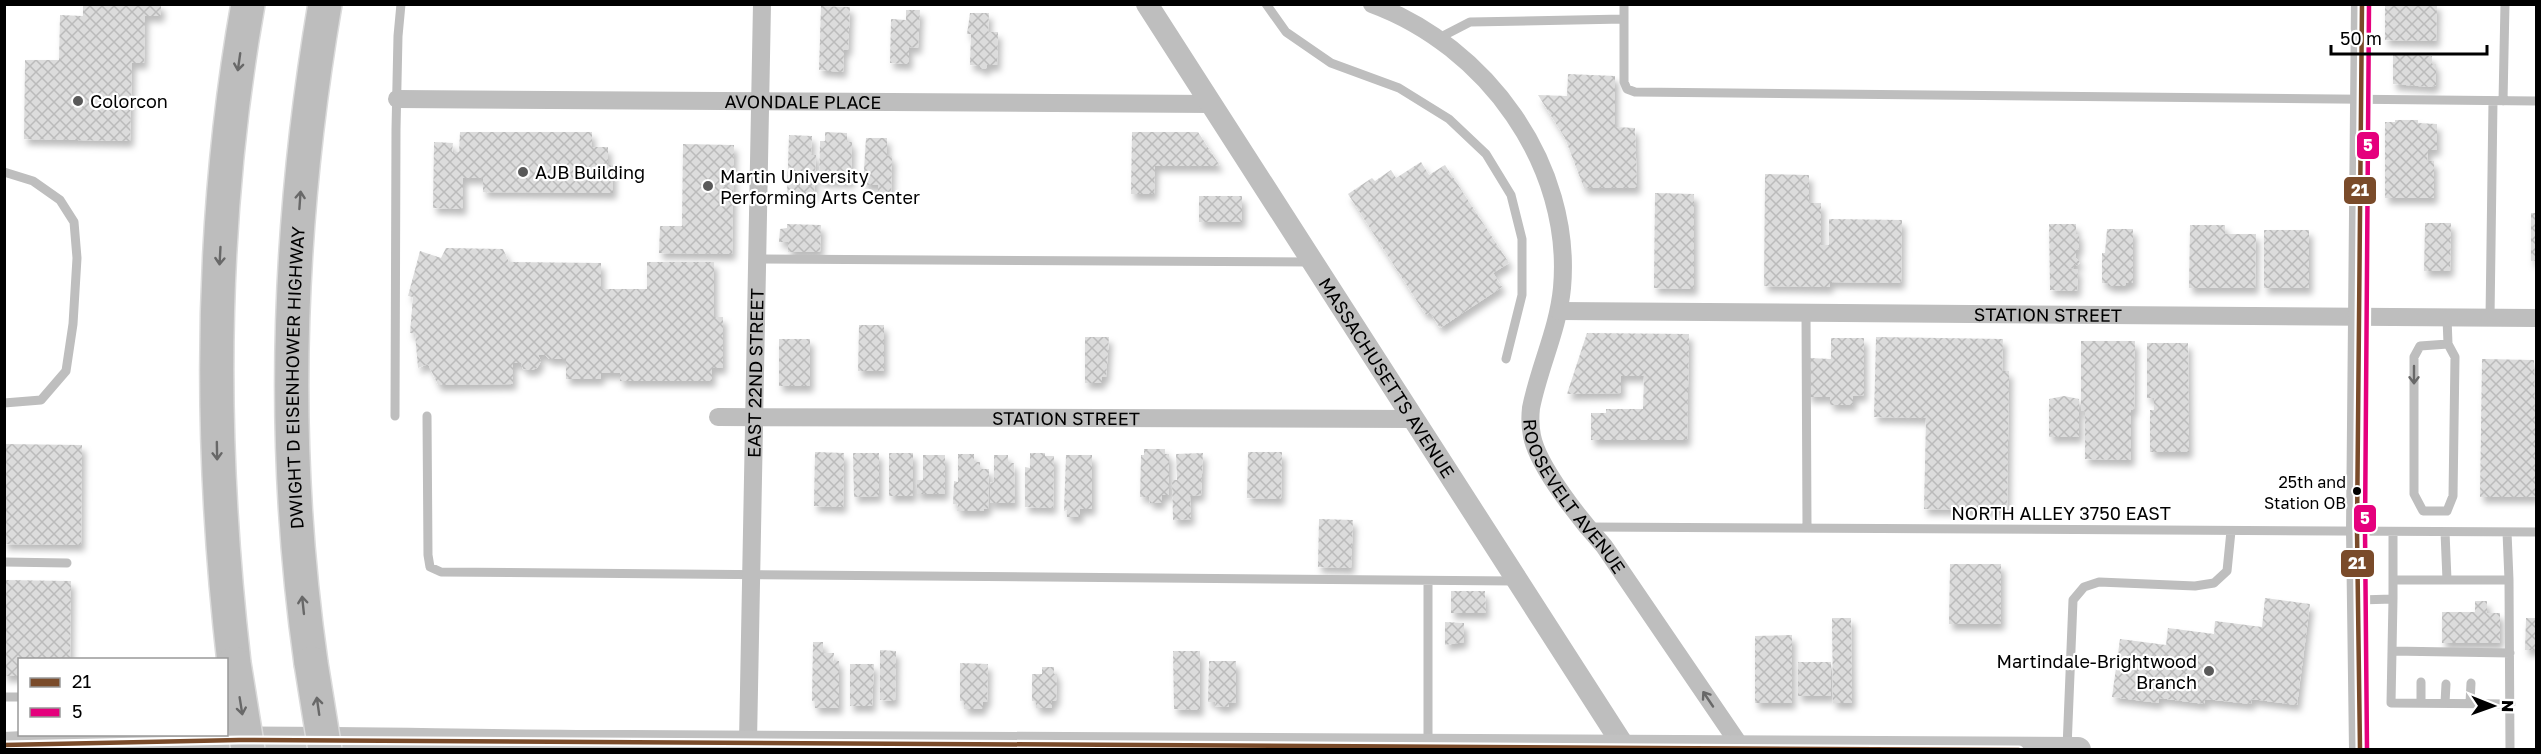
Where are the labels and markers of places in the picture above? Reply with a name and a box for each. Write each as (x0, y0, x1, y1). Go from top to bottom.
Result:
place label: Colorcon (90, 90, 168, 112)
marker: Colorcon (71, 94, 85, 108)
place label: AJB Building (535, 161, 645, 183)
marker: AJB Building (516, 165, 530, 179)
place label: Martin University Performing Arts Center (720, 165, 920, 208)
marker: Martin University Performing Arts Center (701, 179, 715, 193)
place label: 25th and Station OB (2264, 472, 2346, 513)
marker: 25th and Station OB (2351, 485, 2363, 497)
place label: Martindale-Brightwood Branch (1996, 650, 2197, 693)
marker: Martindale-Brightwood Branch (2202, 664, 2216, 678)

